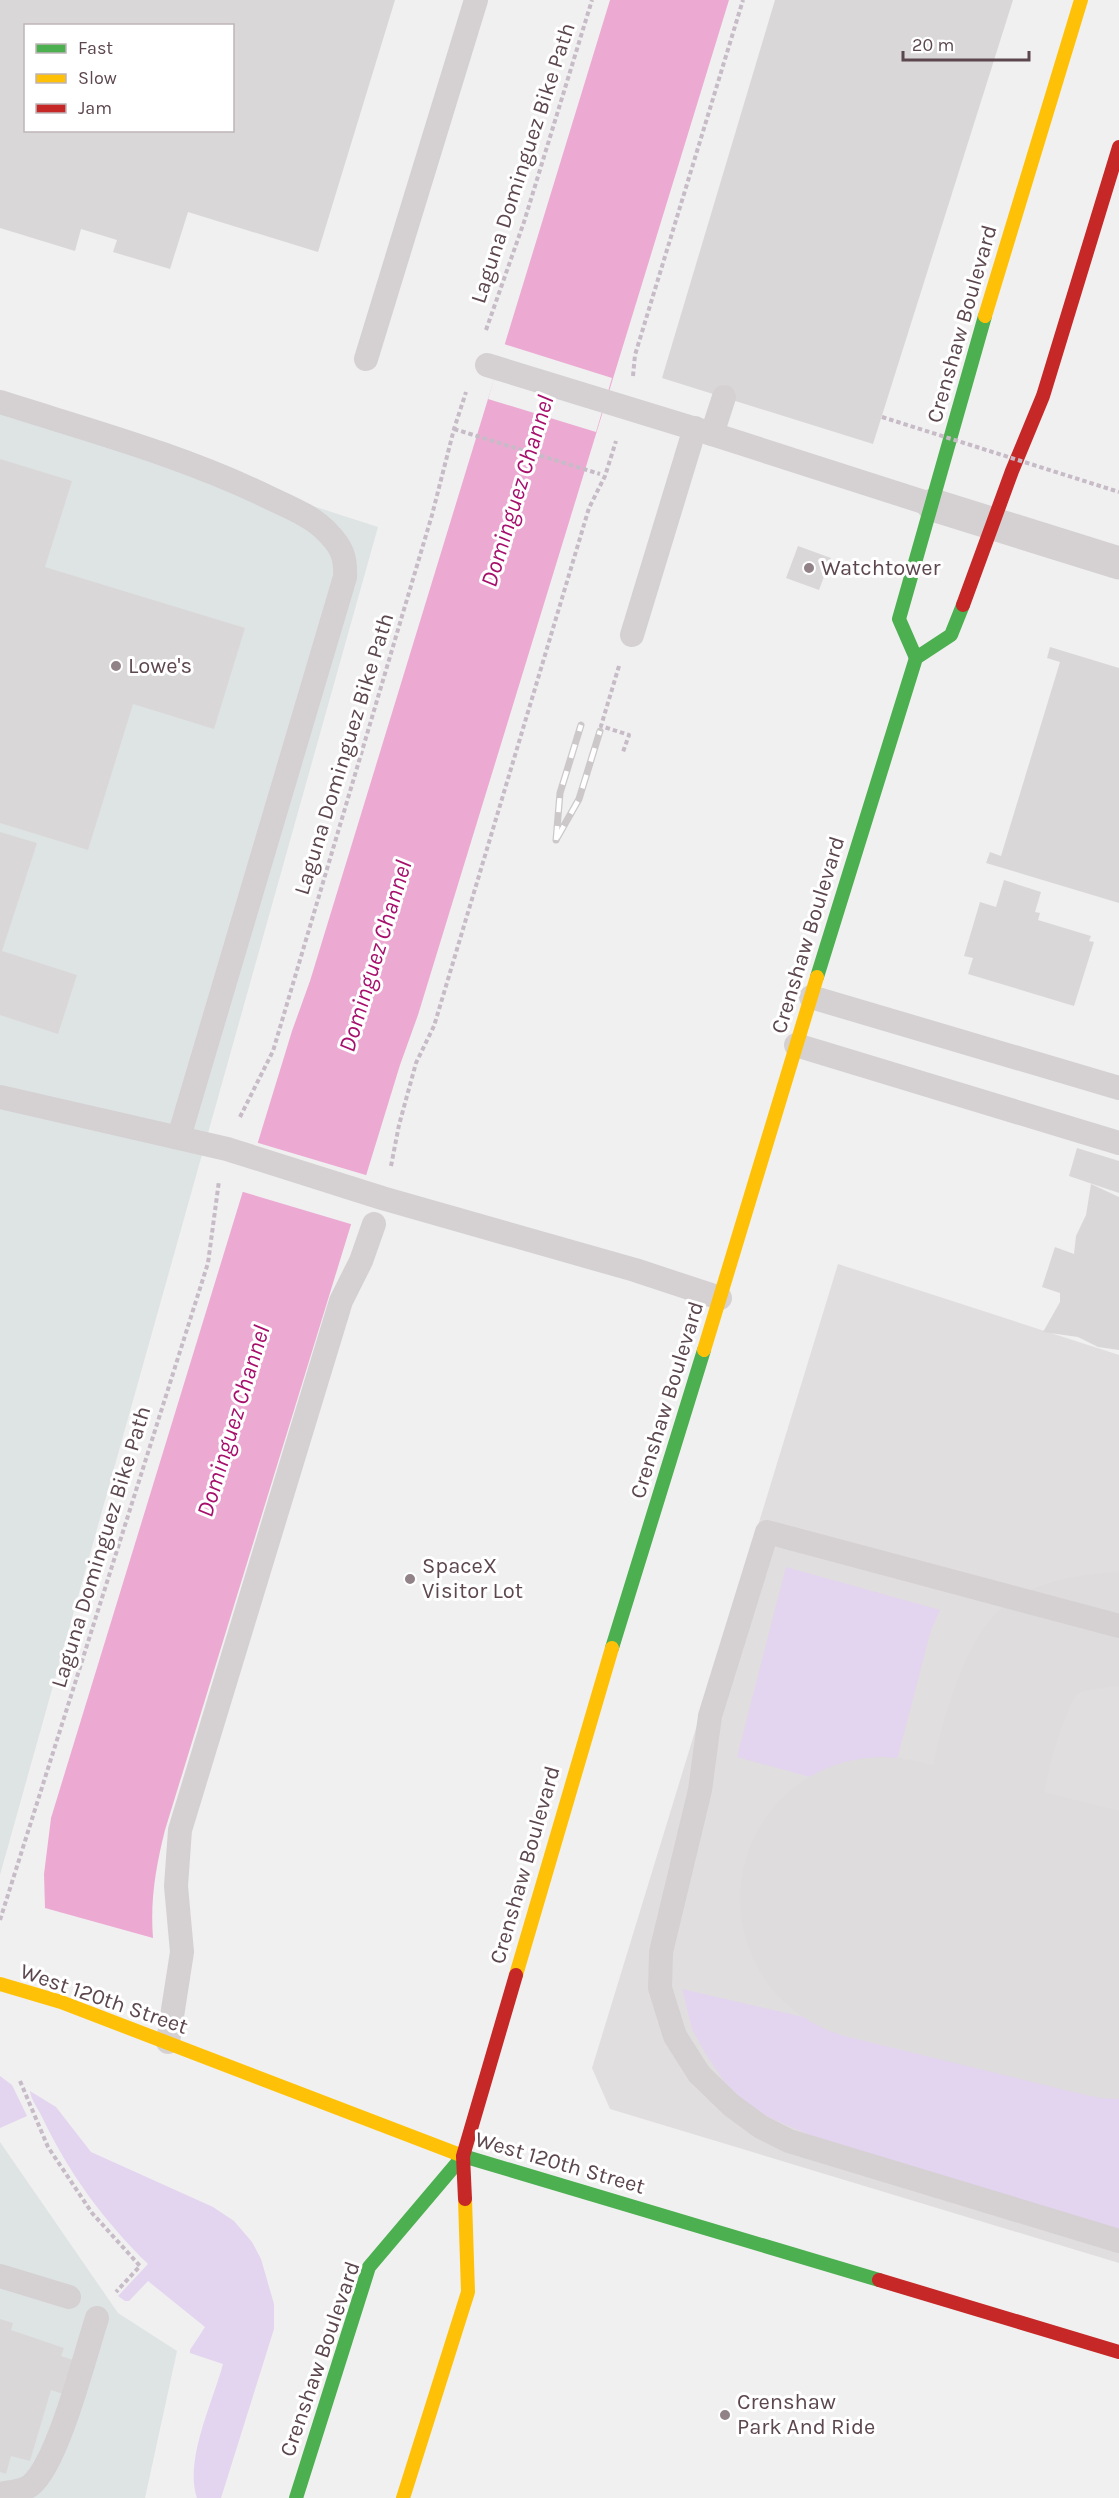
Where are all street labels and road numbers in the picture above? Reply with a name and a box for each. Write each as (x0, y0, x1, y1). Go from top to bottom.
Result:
street label: Laguna Dominguez Bike Path (465, 19, 581, 307)
street label: Crenshaw Boulevard (921, 222, 1003, 426)
street label: Laguna Dominguez Bike Path (289, 610, 399, 898)
street label: Crenshaw Boulevard (766, 833, 850, 1037)
street label: Crenshaw Boulevard (625, 1298, 709, 1502)
street label: Laguna Dominguez Bike Path (46, 1403, 156, 1691)
street label: Crenshaw Boulevard (484, 1763, 566, 1967)
street label: West 120th Street (17, 1958, 191, 2040)
street label: West 120th Street (472, 2126, 648, 2200)
street label: Crenshaw Boulevard (274, 2258, 366, 2460)

